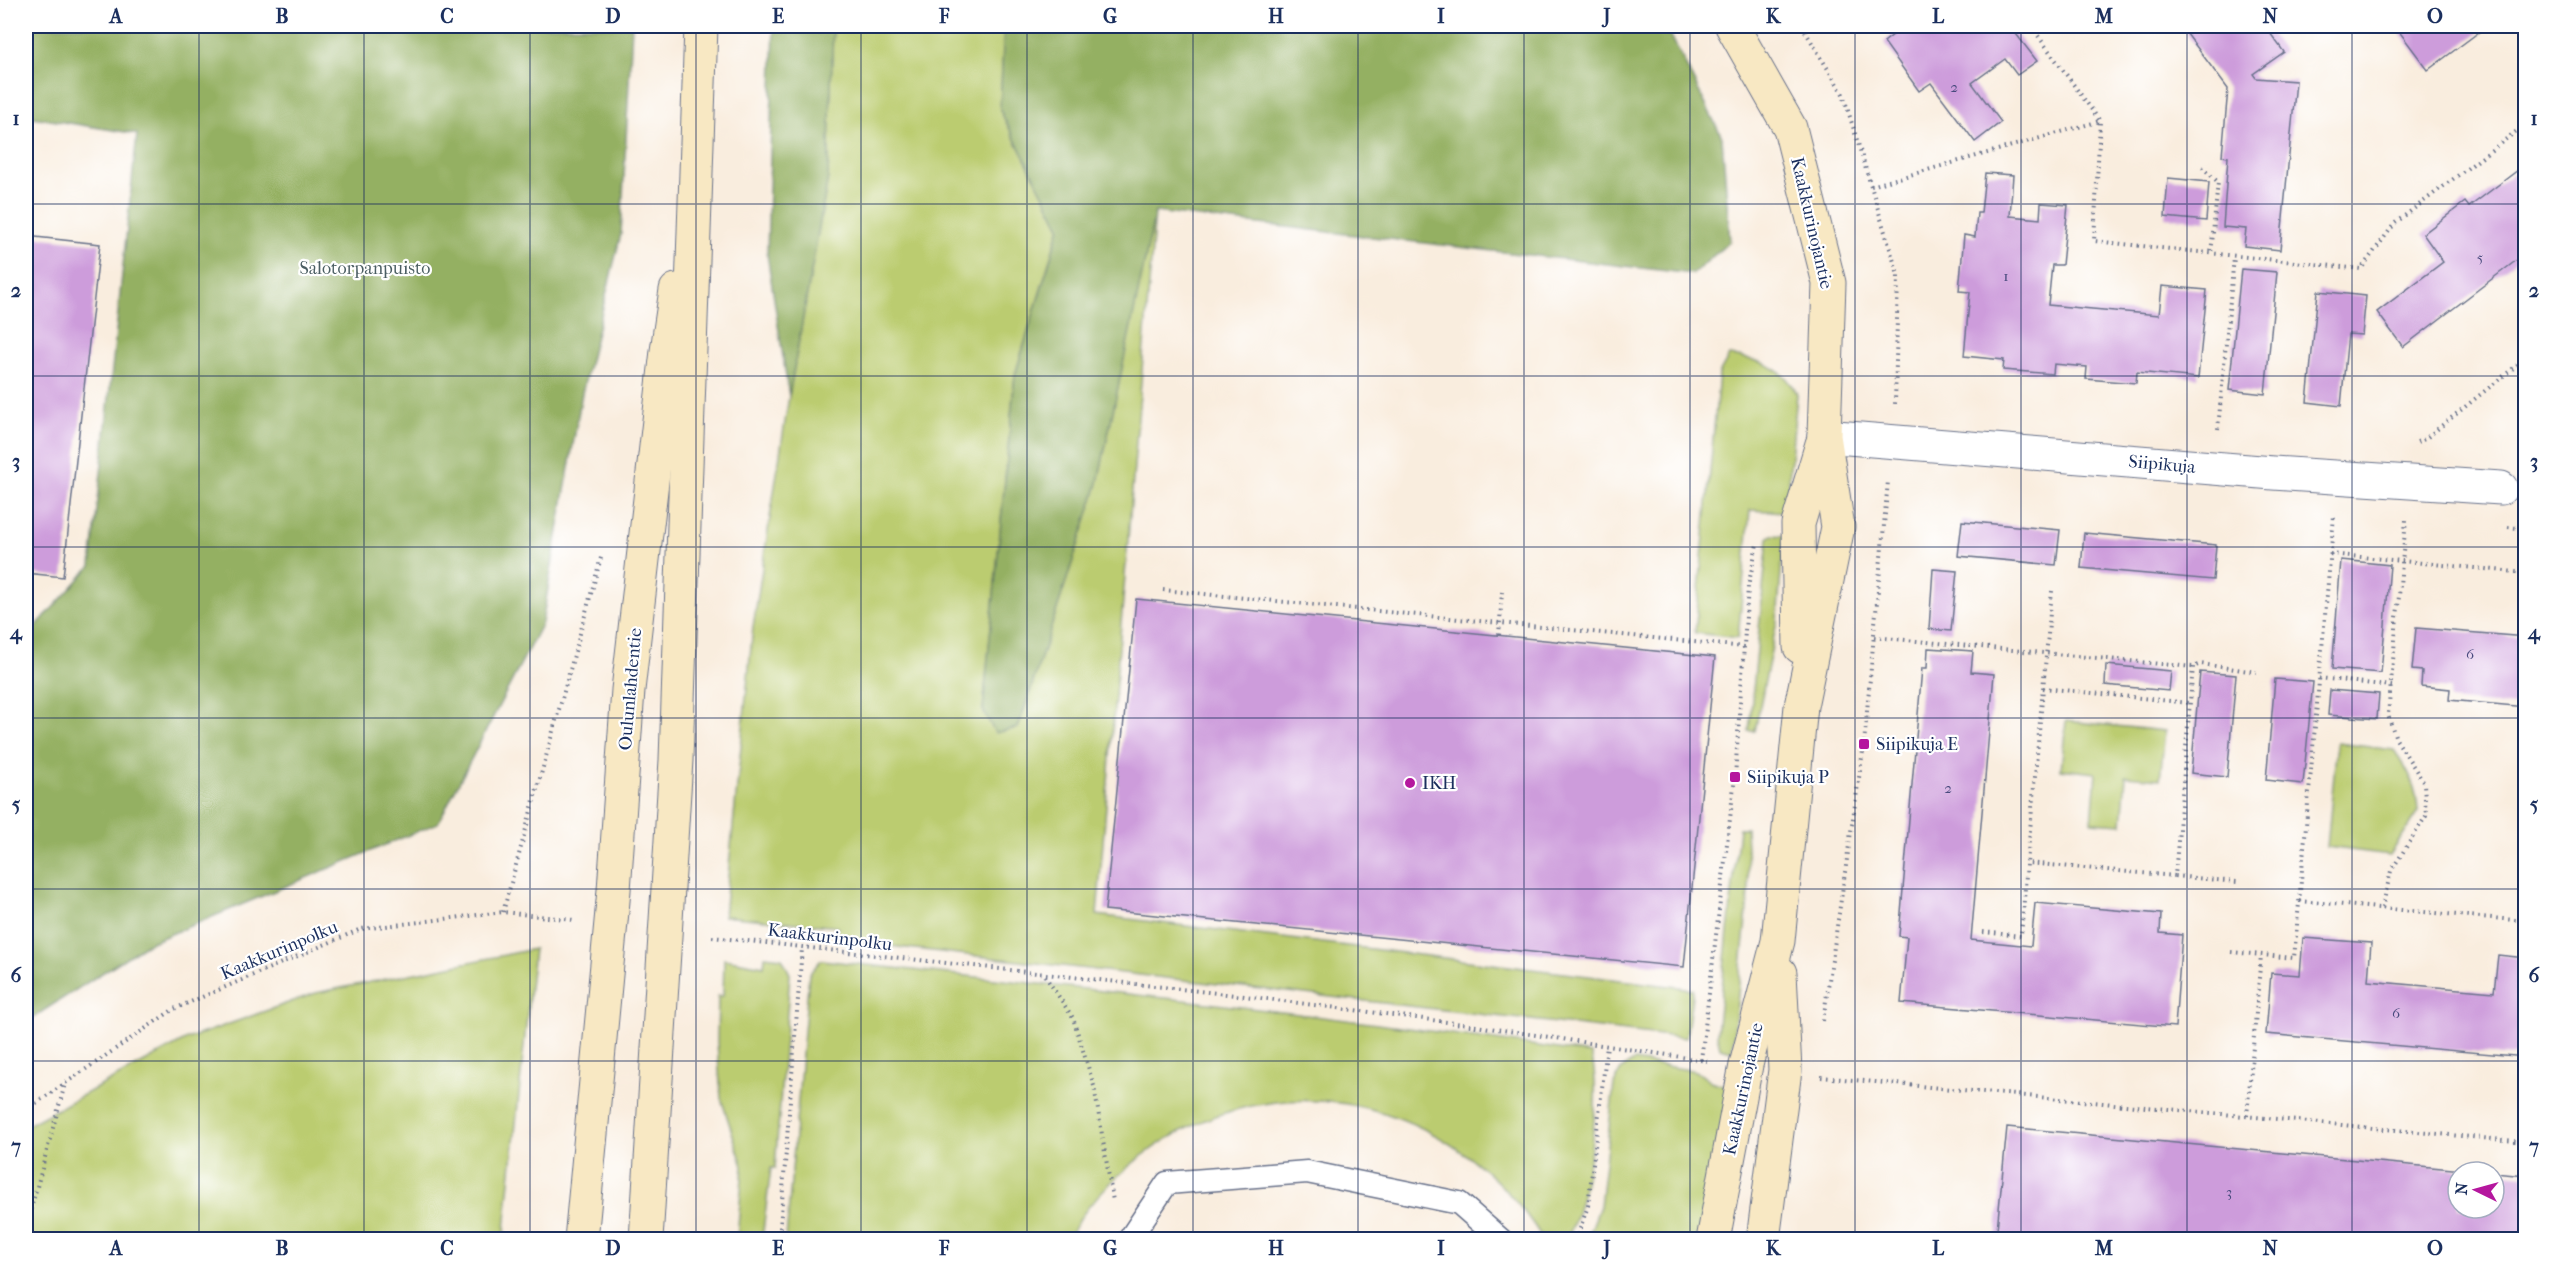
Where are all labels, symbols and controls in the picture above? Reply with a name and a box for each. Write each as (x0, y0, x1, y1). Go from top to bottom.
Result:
text: A (108, 5, 124, 28)
text: B (275, 5, 289, 28)
text: C (440, 5, 454, 28)
text: D (605, 5, 621, 28)
text: E (772, 5, 784, 28)
text: F (938, 5, 950, 28)
text: G (1103, 5, 1117, 28)
text: H (1268, 5, 1284, 28)
text: I (1437, 5, 1445, 28)
text: J (1601, 5, 1611, 28)
text: K (1766, 5, 1782, 28)
text: L (1932, 5, 1945, 28)
text: M (2094, 5, 2114, 28)
text: N (2262, 5, 2278, 28)
text: O (2427, 5, 2443, 28)
house number: 2 (1950, 78, 1958, 96)
text: 1 (12, 107, 20, 130)
text: 1 (2530, 107, 2538, 130)
street label: Kaakkurinojantie (1786, 155, 1837, 291)
house number: 5 (2477, 248, 2483, 266)
park label: Salotorpanpuisto (300, 258, 430, 279)
house number: 1 (2003, 267, 2009, 285)
text: 2 (11, 279, 21, 302)
text: 2 (2529, 279, 2539, 302)
text: 3 (12, 450, 20, 473)
text: 3 (2530, 450, 2538, 473)
street label: Siipikuja (2128, 451, 2197, 478)
text: 4 (9, 621, 23, 645)
text: 4 (2527, 621, 2541, 645)
street label: Oulunlahdentie (615, 627, 646, 751)
house number: 6 (2466, 645, 2475, 663)
place label: Siipikuja E (1876, 734, 1958, 755)
marker: Siipikuja E (1857, 737, 1871, 751)
place label: Siipikuja P (1747, 767, 1829, 788)
marker: Siipikuja P (1728, 770, 1742, 784)
place label: IKH (1422, 773, 1456, 794)
marker: IKH (1403, 776, 1417, 790)
house number: 2 (1944, 779, 1952, 797)
text: 5 (12, 793, 21, 816)
text: 5 (2530, 793, 2539, 816)
street label: Kaakkurinpolku (217, 916, 341, 985)
street label: Kaakkurinpolku (766, 919, 893, 956)
text: 6 (11, 964, 23, 987)
text: 6 (2529, 964, 2541, 987)
house number: 6 (2392, 1004, 2401, 1022)
street label: Kaakkurinojantie (1719, 1021, 1768, 1157)
text: 7 (10, 1135, 21, 1158)
text: 7 (2528, 1135, 2539, 1158)
north arrow (2446, 1160, 2506, 1220)
text: N (2452, 1181, 2472, 1196)
house number: 3 (2226, 1183, 2232, 1201)
text: A (108, 1237, 124, 1260)
text: B (275, 1237, 289, 1260)
text: C (440, 1237, 454, 1260)
text: D (605, 1237, 621, 1260)
text: E (772, 1237, 784, 1260)
text: F (938, 1237, 950, 1260)
text: G (1103, 1237, 1117, 1260)
text: H (1268, 1237, 1284, 1260)
text: I (1437, 1237, 1445, 1260)
text: J (1601, 1237, 1611, 1260)
text: K (1766, 1237, 1782, 1260)
text: L (1932, 1237, 1945, 1260)
text: M (2094, 1237, 2114, 1260)
text: N (2262, 1237, 2278, 1260)
text: O (2427, 1237, 2443, 1260)

